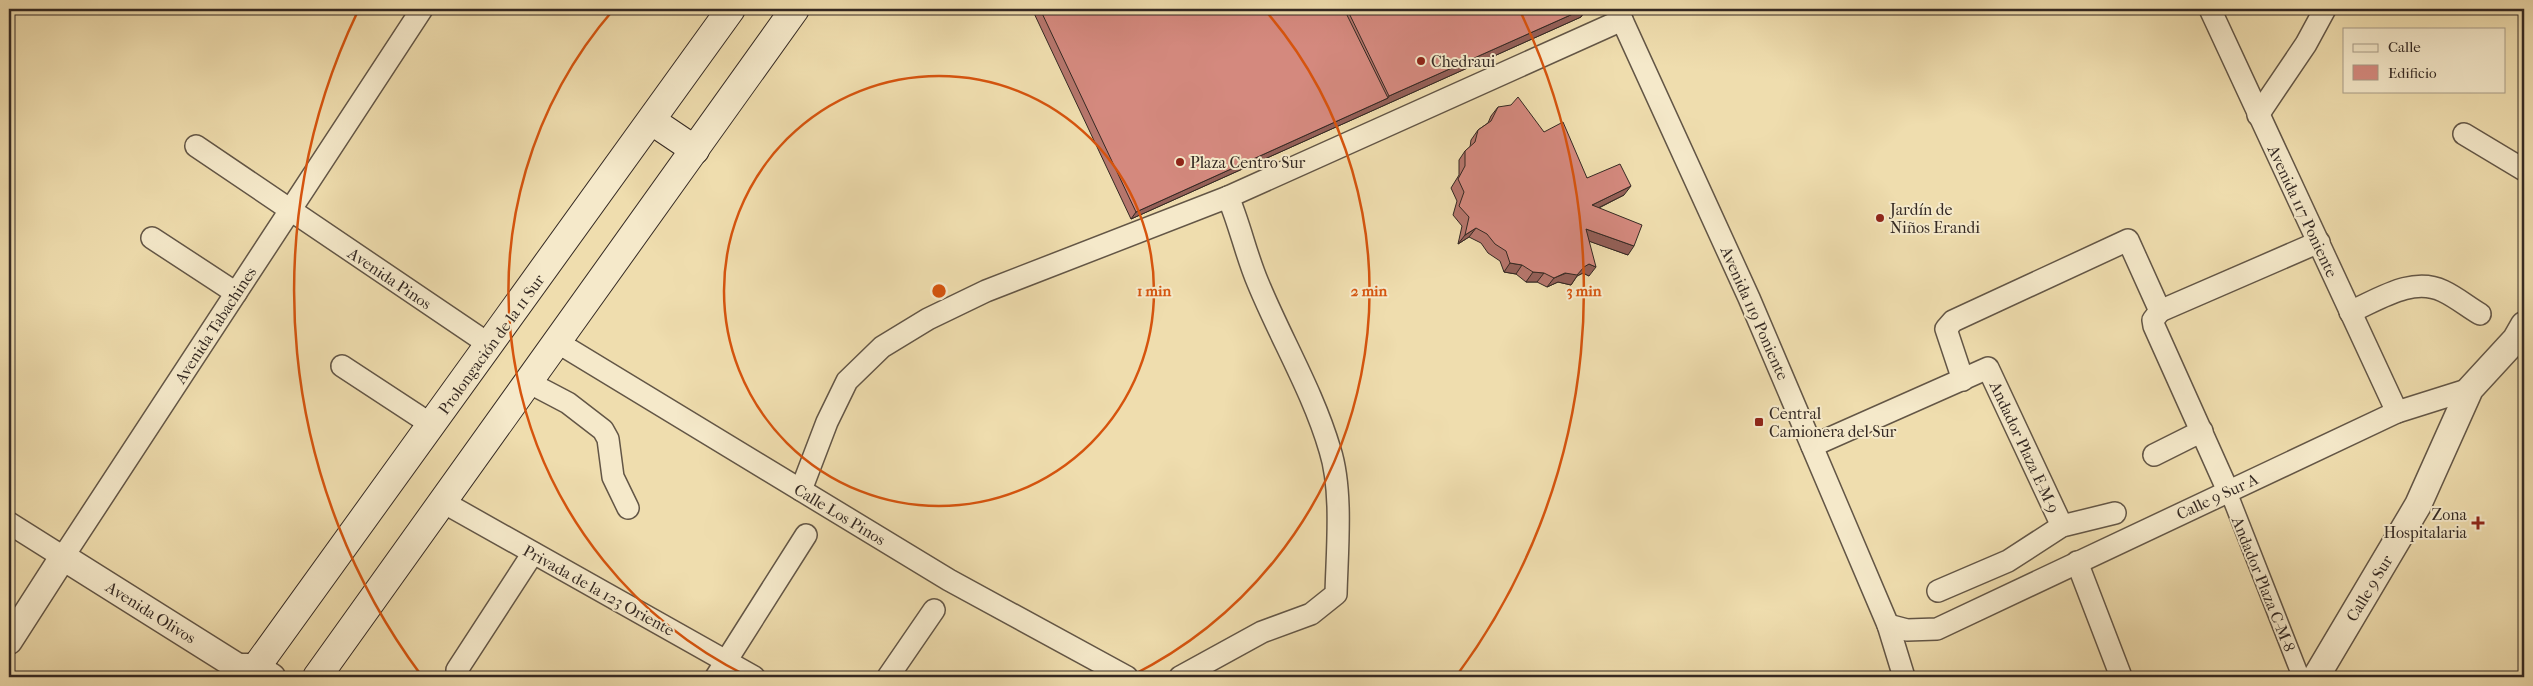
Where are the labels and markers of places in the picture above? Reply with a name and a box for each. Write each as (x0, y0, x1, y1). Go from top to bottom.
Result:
place label: Chedraui (1431, 52, 1496, 71)
marker: Chedraui (1415, 55, 1427, 67)
place label: Plaza Centro Sur (1190, 153, 1305, 172)
marker: Plaza Centro Sur (1174, 156, 1186, 168)
place label: Jardín de Niños Erandi (1888, 200, 1980, 237)
marker: Jardín de Niños Erandi (1874, 212, 1886, 224)
centre of rings (930, 282, 948, 300)
place label: Central Camionera del Sur (1769, 404, 1897, 441)
marker: Central Camionera del Sur (1753, 416, 1765, 428)
place label: Zona Hospitalaria (2383, 505, 2468, 542)
marker: Zona Hospitalaria (2471, 516, 2485, 530)

